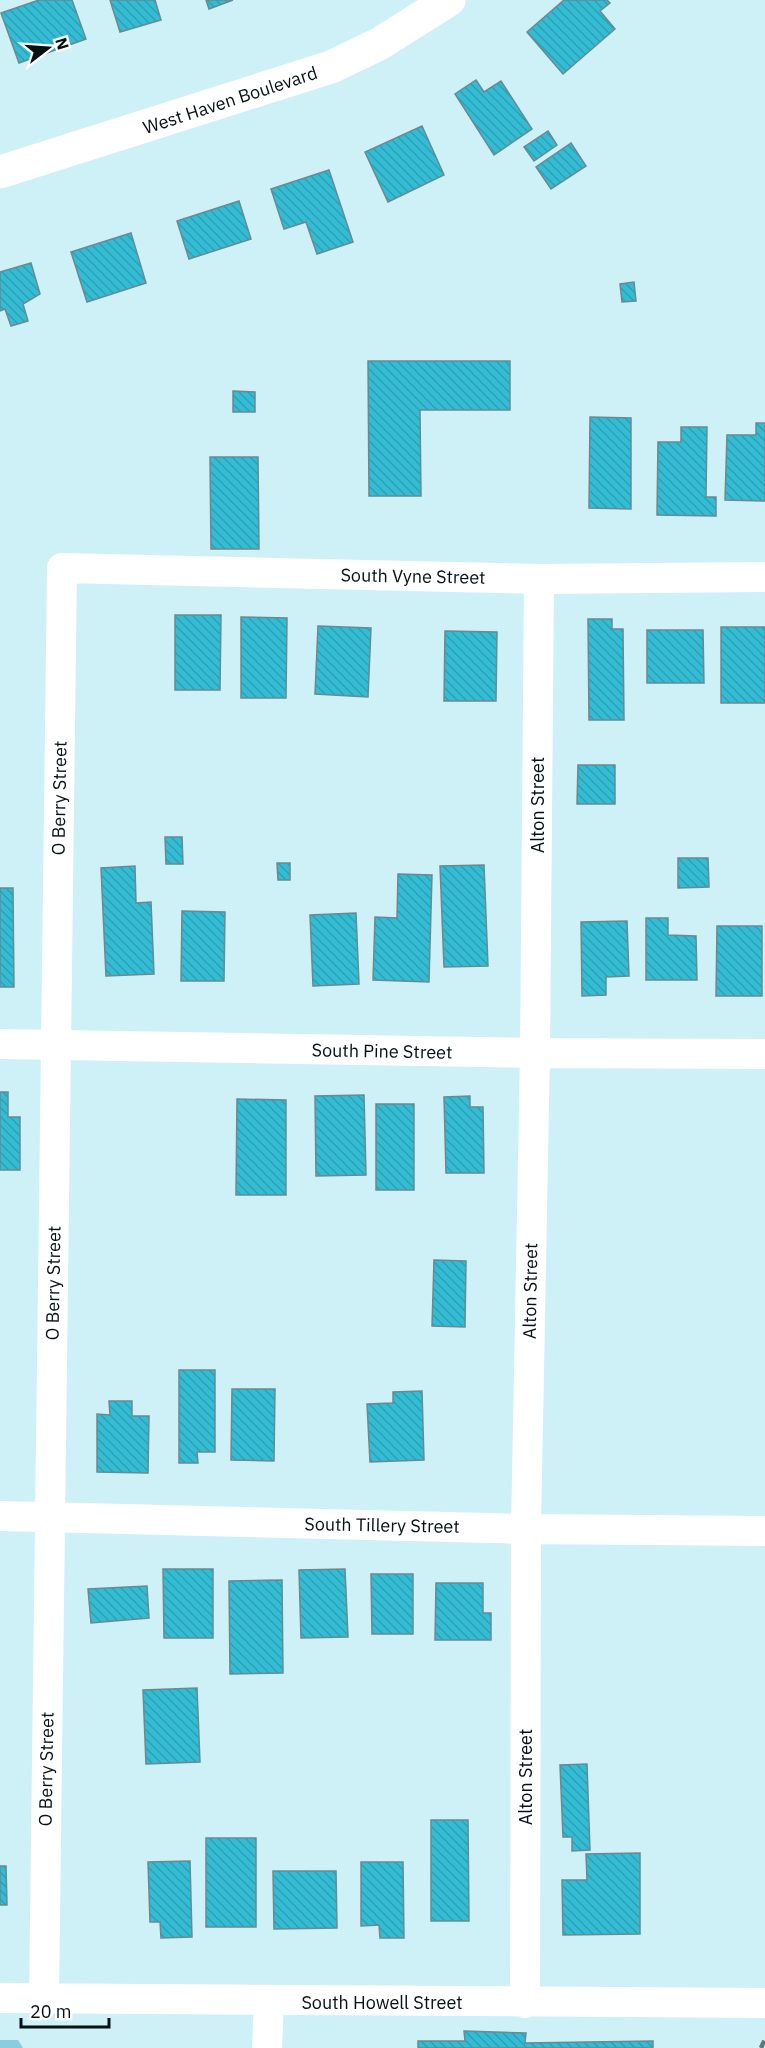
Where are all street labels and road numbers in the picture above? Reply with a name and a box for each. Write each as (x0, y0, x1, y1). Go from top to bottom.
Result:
street label: West Haven Boulevard (140, 61, 320, 139)
street label: South Vyne Street (340, 563, 486, 589)
street label: O Berry Street (47, 740, 71, 856)
street label: Alton Street (526, 757, 549, 853)
street label: South Pine Street (311, 1038, 453, 1064)
street label: O Berry Street (41, 1225, 65, 1341)
street label: Alton Street (518, 1243, 542, 1339)
street label: South Tillery Street (304, 1512, 460, 1538)
street label: O Berry Street (34, 1711, 58, 1827)
street label: Alton Street (514, 1729, 537, 1825)
street label: South Howell Street (301, 1991, 463, 2014)

